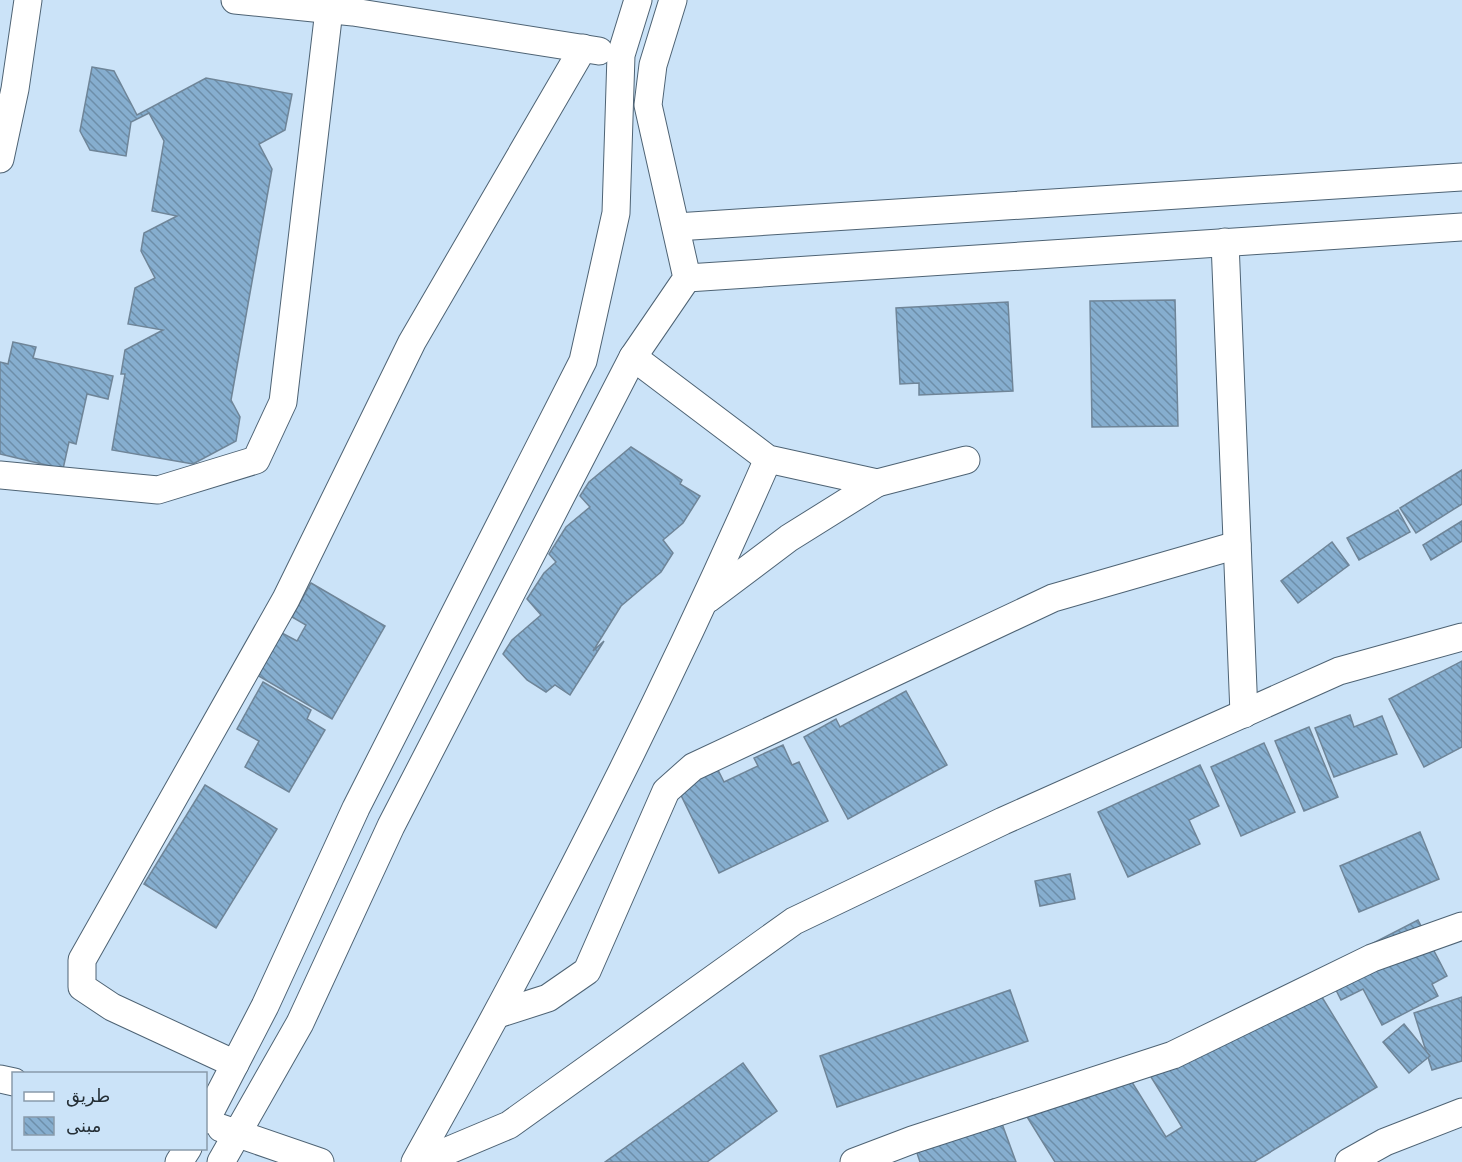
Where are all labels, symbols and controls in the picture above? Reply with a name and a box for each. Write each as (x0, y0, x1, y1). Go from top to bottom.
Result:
legend (12, 1072, 207, 1150)
text: طريق (66, 1085, 110, 1107)
text: مبنى (66, 1115, 102, 1136)

